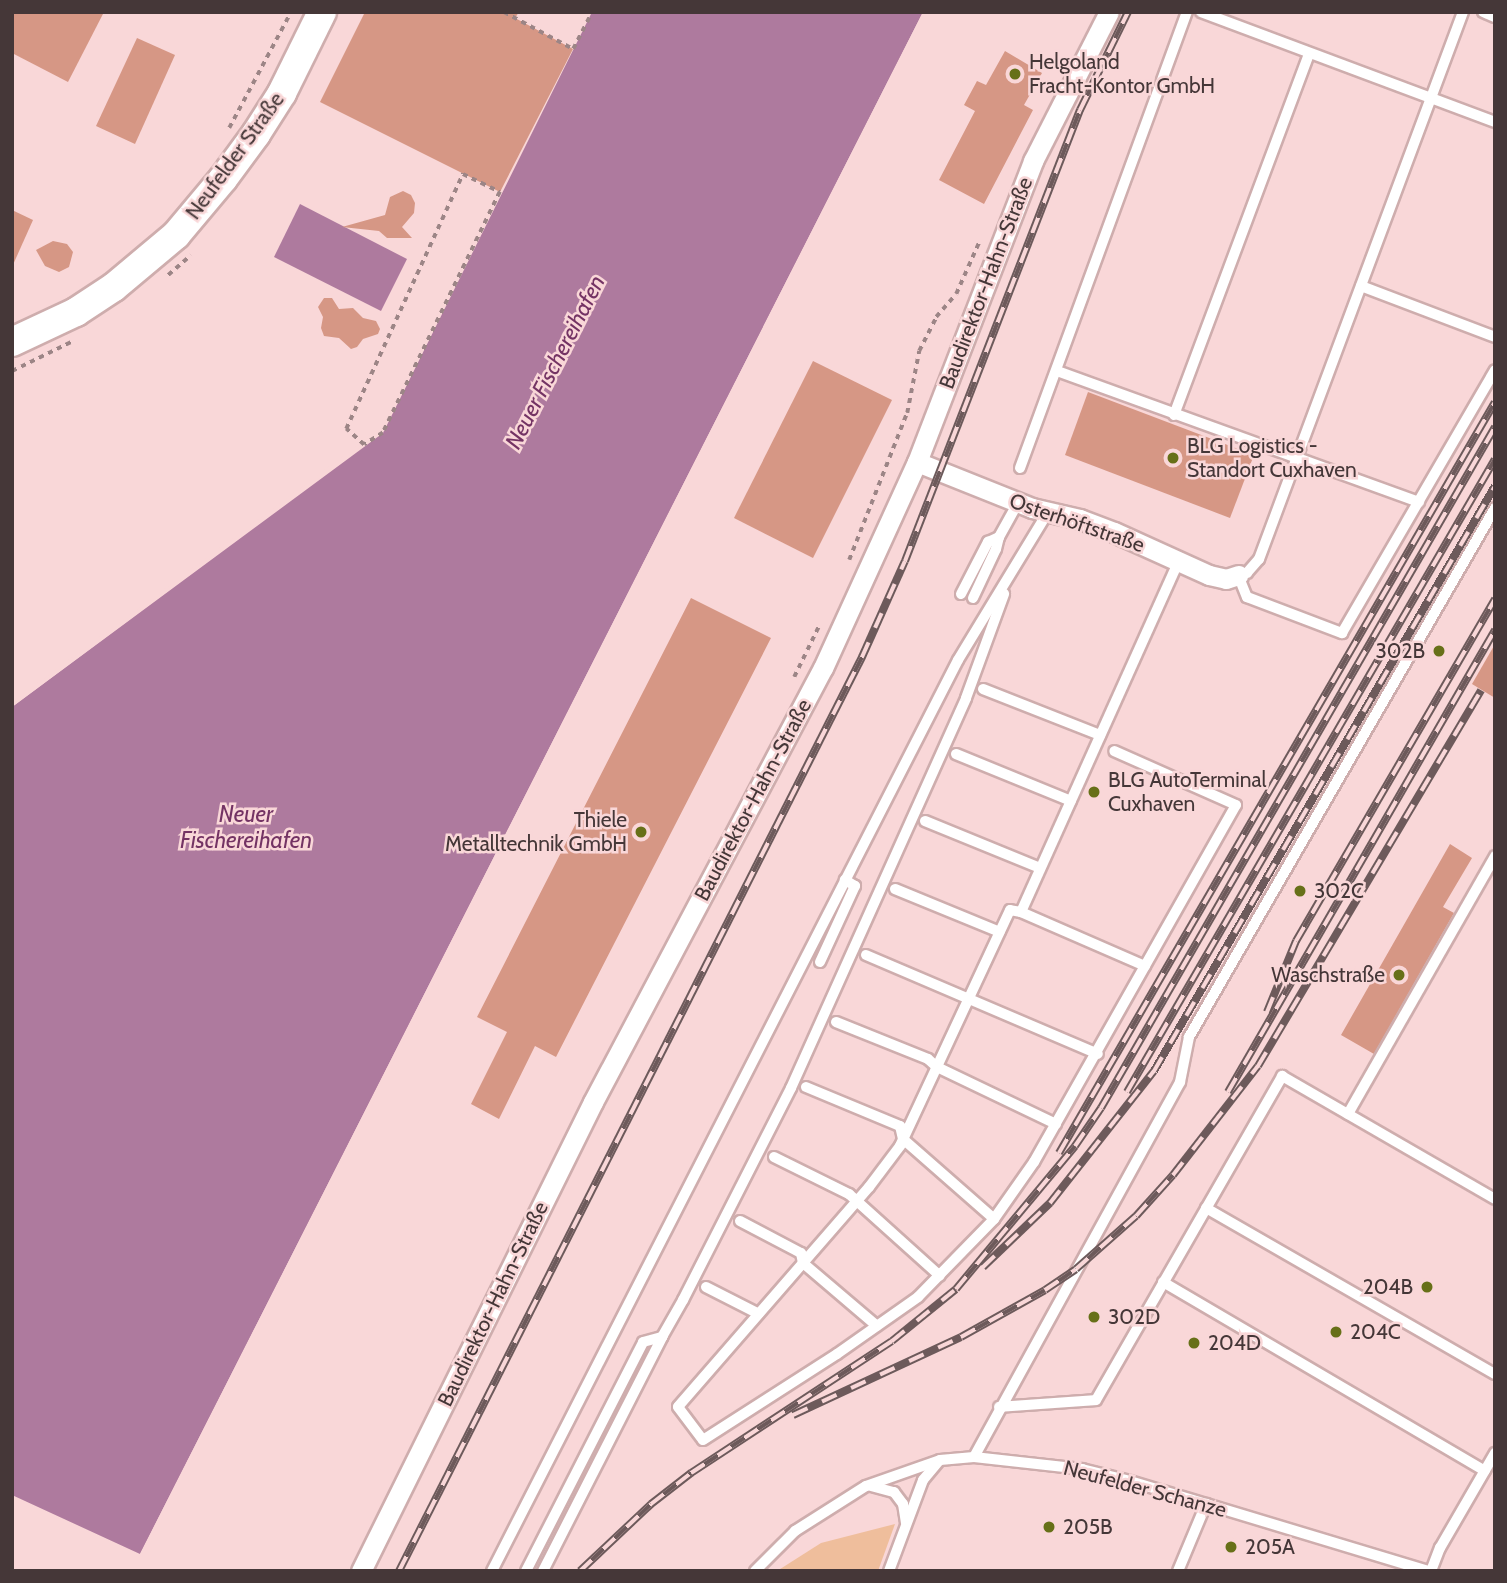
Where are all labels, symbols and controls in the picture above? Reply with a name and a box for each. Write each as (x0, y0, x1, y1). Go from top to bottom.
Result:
place label: Helgoland Fracht-Kontor GmbH (1029, 49, 1215, 99)
marker: Helgoland Fracht-Kontor GmbH (1007, 66, 1023, 82)
street label: Neufelder Straße (181, 88, 289, 224)
street label: Baudirektor-Hahn-Straße (934, 174, 1038, 392)
water label: Neuer Fischereihafen (499, 271, 611, 453)
place label: BLG Logistics - Standort Cuxhaven (1187, 433, 1357, 483)
marker: BLG Logistics - Standort Cuxhaven (1165, 450, 1181, 466)
street label: Osterhöftstraße (1006, 488, 1148, 558)
place label: 302B (1375, 638, 1425, 664)
marker: 302B (1431, 643, 1447, 659)
street label: Baudirektor-Hahn-Straße (689, 695, 817, 905)
place label: BLG AutoTerminal Cuxhaven (1108, 767, 1266, 817)
marker: BLG AutoTerminal Cuxhaven (1086, 784, 1102, 800)
water label: Neuer Fischereihafen (180, 800, 312, 854)
place label: Thiele Metalltechnik GmbH (445, 807, 627, 857)
marker: Thiele Metalltechnik GmbH (633, 824, 649, 840)
place label: 302C (1314, 878, 1364, 904)
marker: 302C (1292, 883, 1308, 899)
place label: Waschstraße (1271, 962, 1385, 988)
marker: Waschstraße (1391, 967, 1407, 983)
street label: Baudirektor-Hahn-Straße (432, 1198, 554, 1410)
place label: 204B (1363, 1274, 1413, 1300)
marker: 204B (1419, 1279, 1435, 1295)
place label: 302D (1108, 1304, 1160, 1330)
marker: 302D (1086, 1309, 1102, 1325)
place label: 204C (1350, 1319, 1401, 1345)
marker: 204C (1328, 1324, 1344, 1340)
place label: 204D (1208, 1330, 1261, 1356)
marker: 204D (1186, 1335, 1202, 1351)
street label: Neufelder Schanze (1061, 1455, 1229, 1523)
place label: 205B (1063, 1514, 1113, 1540)
marker: 205B (1041, 1519, 1057, 1535)
place label: 205A (1245, 1534, 1295, 1560)
marker: 205A (1223, 1539, 1239, 1555)

